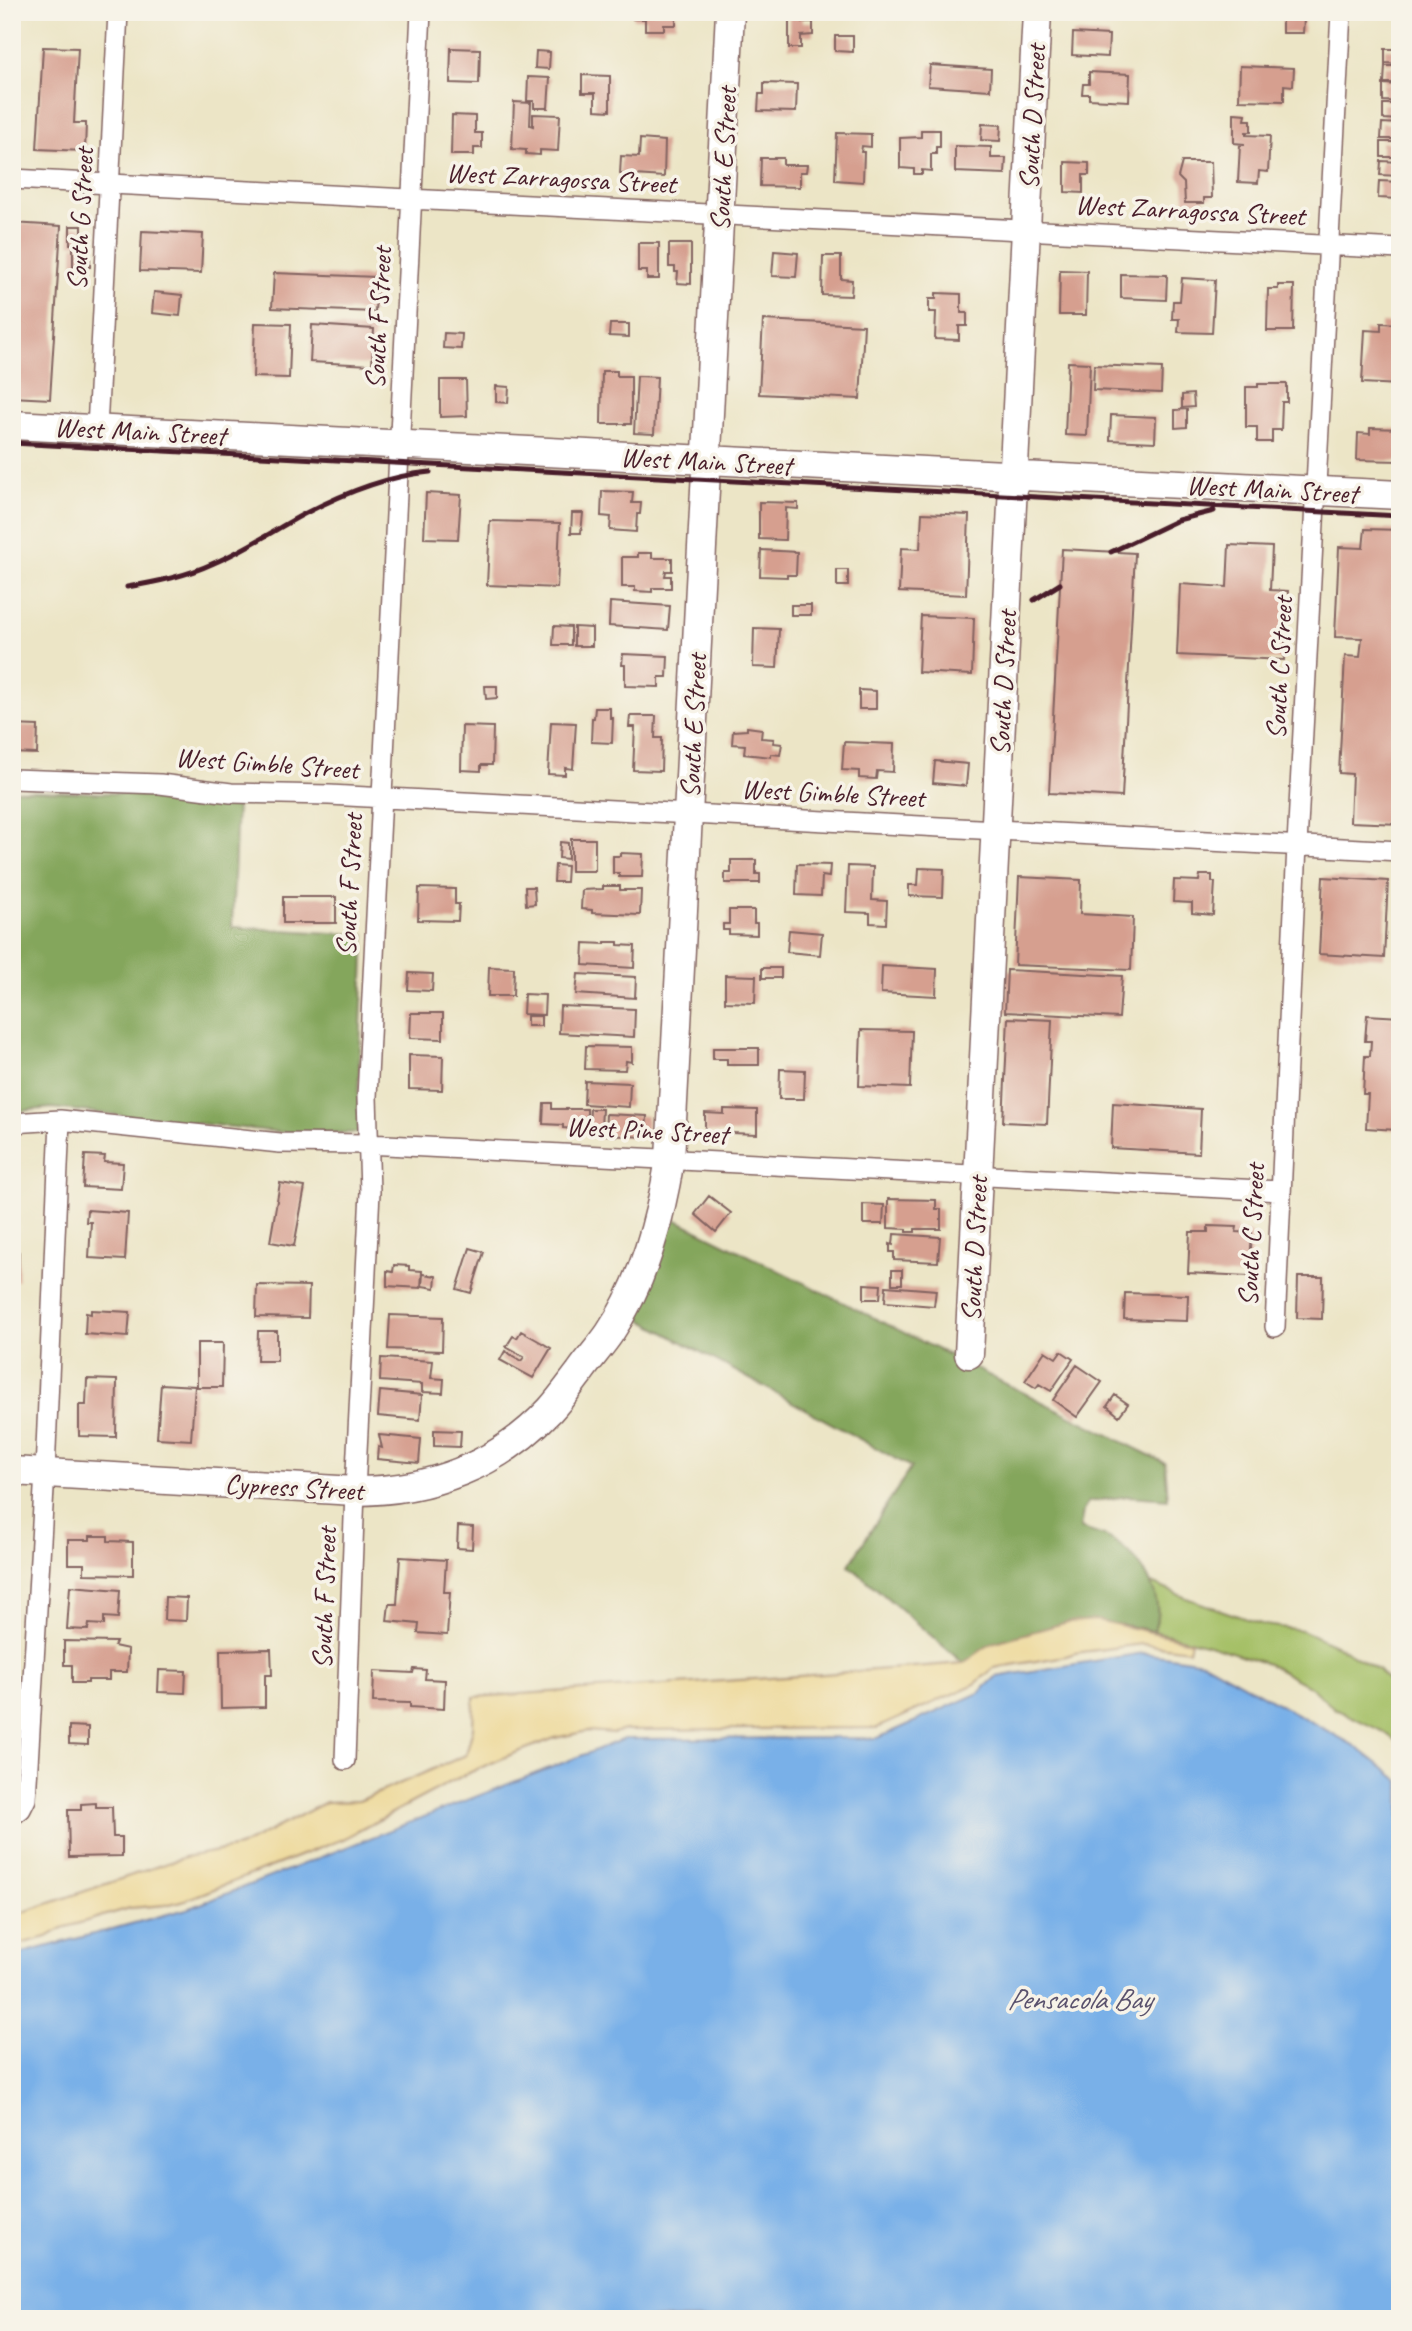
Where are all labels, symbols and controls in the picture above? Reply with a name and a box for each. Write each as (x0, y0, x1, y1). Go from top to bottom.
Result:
street label: South D Street (1011, 41, 1053, 190)
street label: South E Street (702, 83, 744, 232)
street label: South G Street (59, 144, 101, 291)
street label: West Zarragossa Street (445, 155, 679, 202)
street label: West Zarragossa Street (1074, 187, 1308, 234)
street label: South F Street (357, 243, 399, 390)
street label: West Main Street (54, 409, 230, 453)
street label: West Main Street (620, 439, 796, 483)
street label: West Main Street (1186, 467, 1362, 511)
street label: South C Street (1258, 593, 1300, 740)
street label: South D Street (982, 607, 1024, 756)
street label: South E Street (672, 650, 714, 799)
street label: West Gimble Street (174, 739, 362, 787)
street label: West Gimble Street (741, 771, 928, 815)
street label: South F Street (328, 810, 370, 957)
street label: West Pine Street (565, 1108, 732, 1152)
street label: South C Street (1230, 1160, 1272, 1307)
street label: South D Street (953, 1173, 995, 1322)
street label: Cypress Street (224, 1466, 367, 1508)
street label: South F Street (304, 1524, 344, 1670)
water label: Pensacola Bay (1007, 1980, 1156, 2018)

